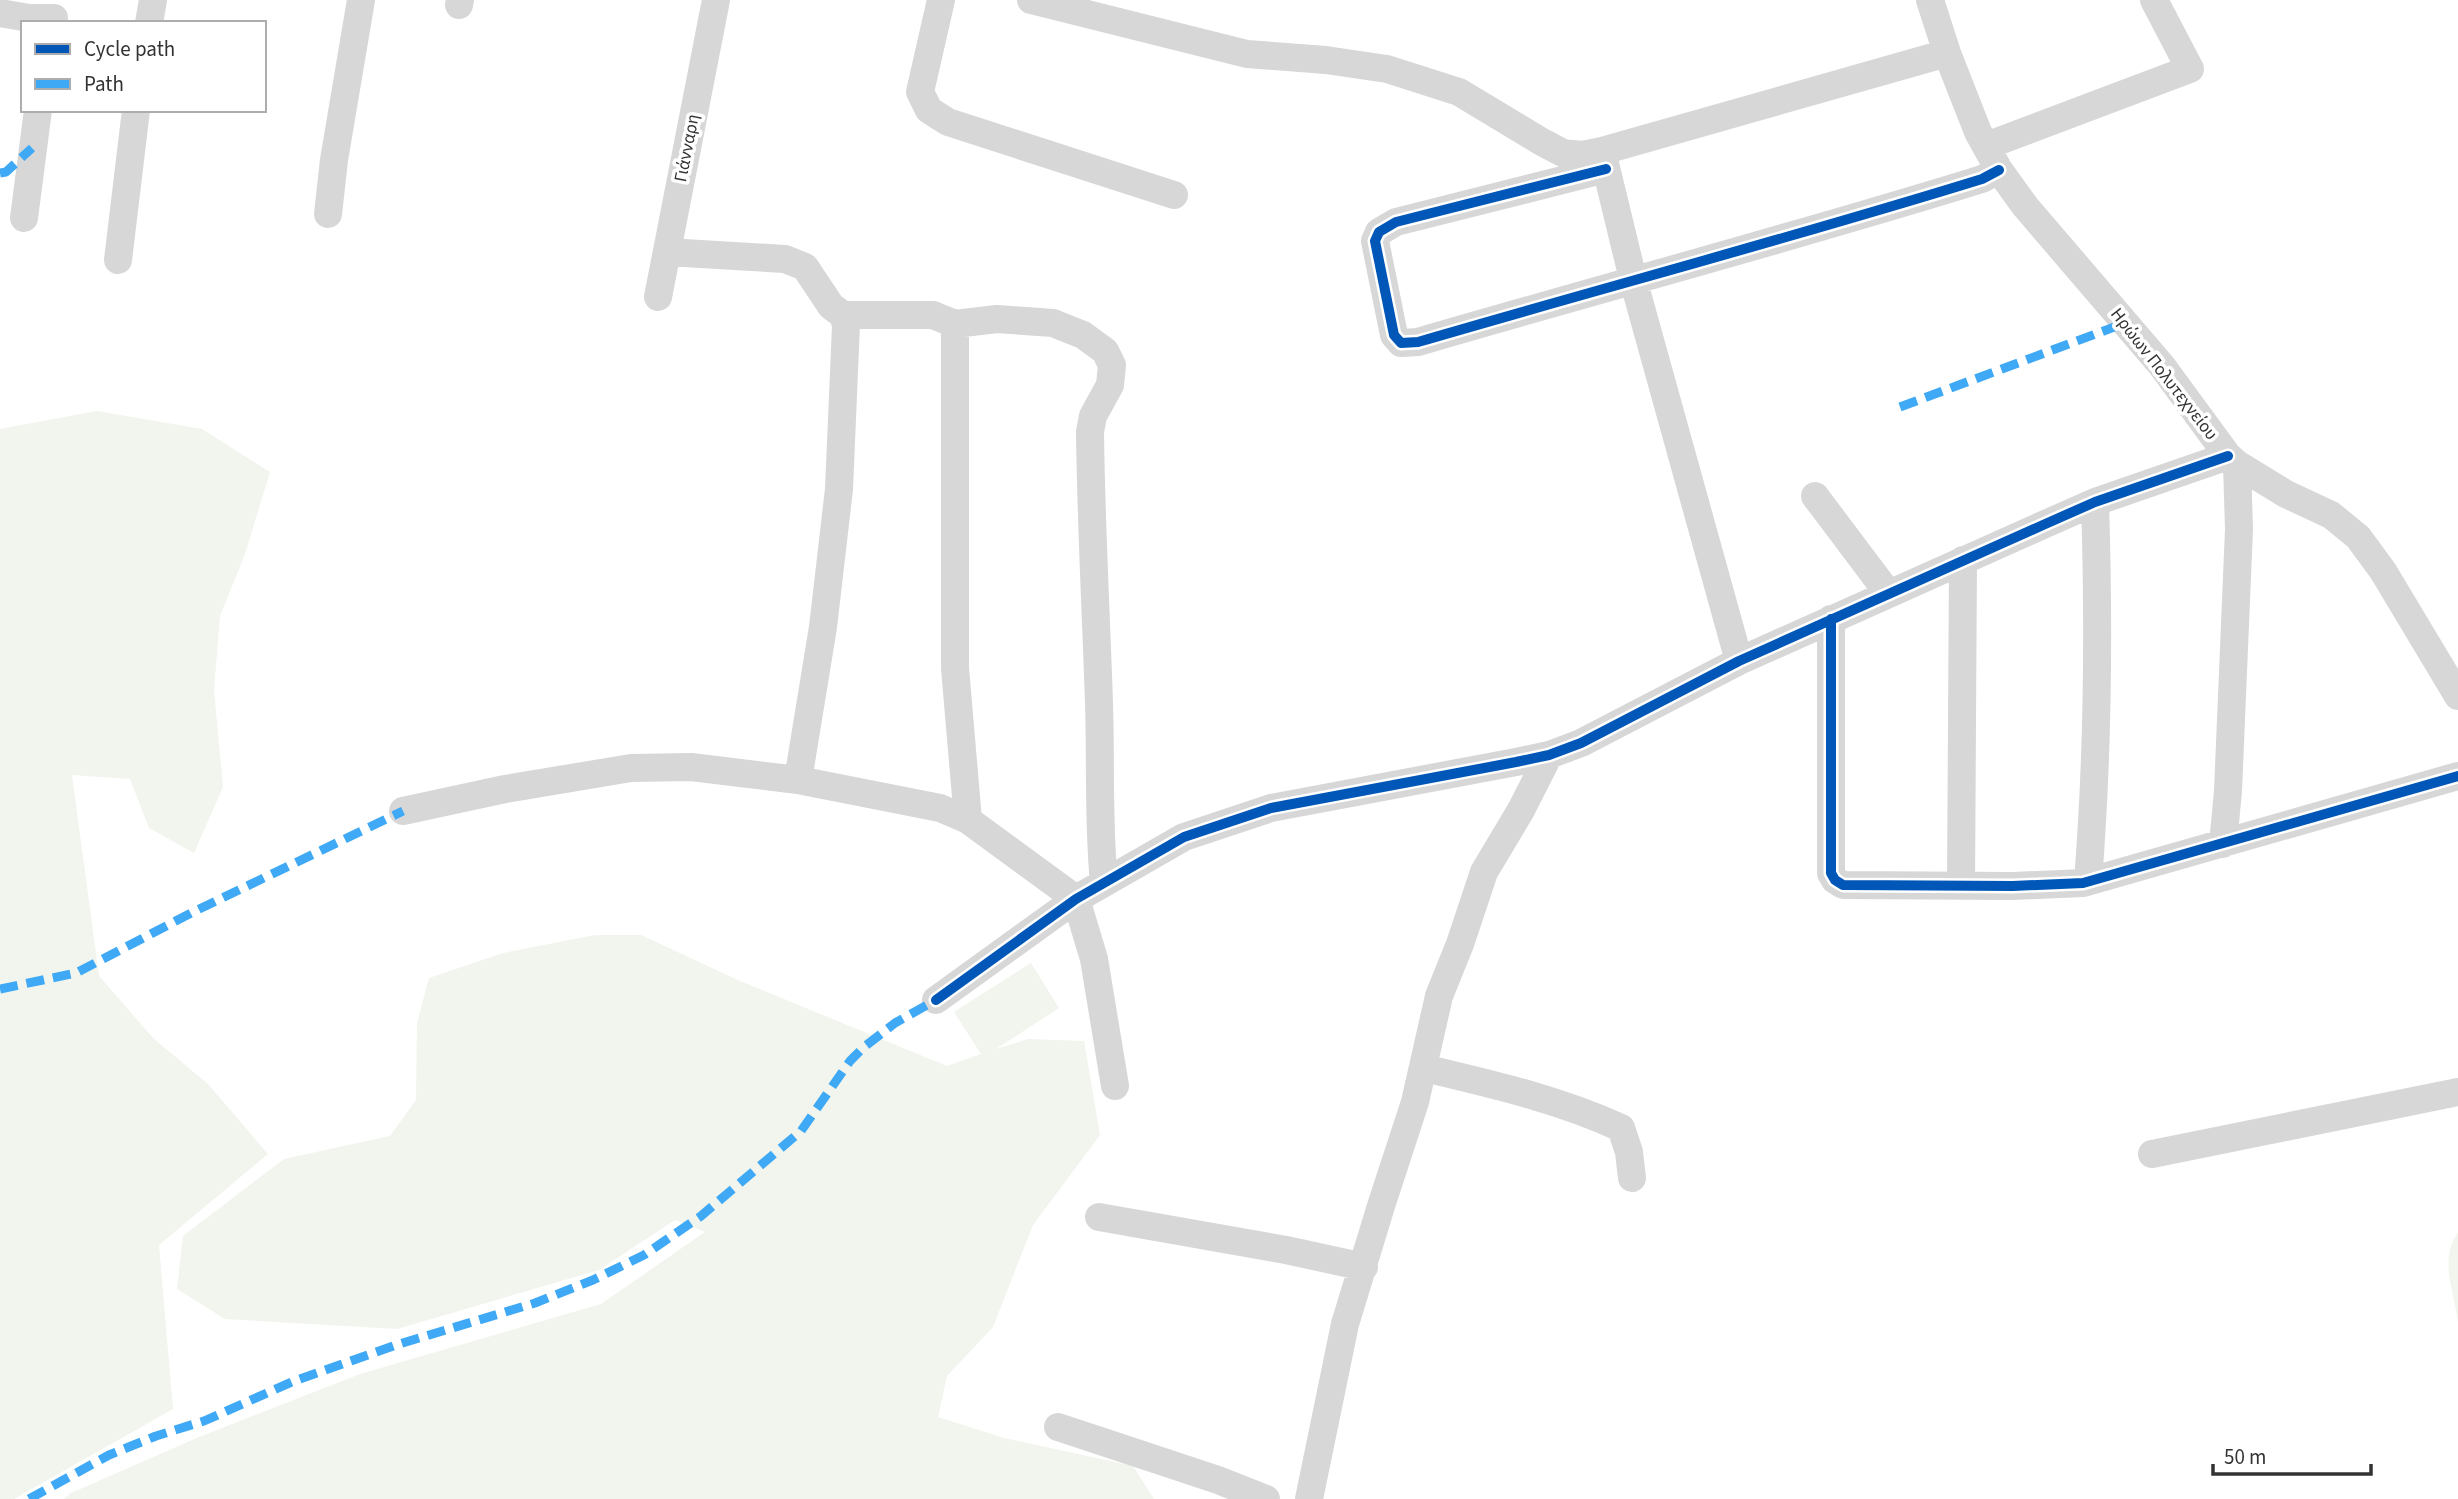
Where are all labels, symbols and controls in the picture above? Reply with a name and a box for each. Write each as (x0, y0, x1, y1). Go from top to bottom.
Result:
legend (21, 21, 266, 112)
text: Cycle path (84, 34, 175, 64)
text: Path (84, 69, 124, 99)
street label: Γιάνναρη (668, 112, 706, 184)
street label: Ηρώων Πολυτεχνείου (2104, 303, 2224, 445)
scale bar (2213, 1432, 2370, 1476)
text: 50 m (2224, 1442, 2266, 1472)

